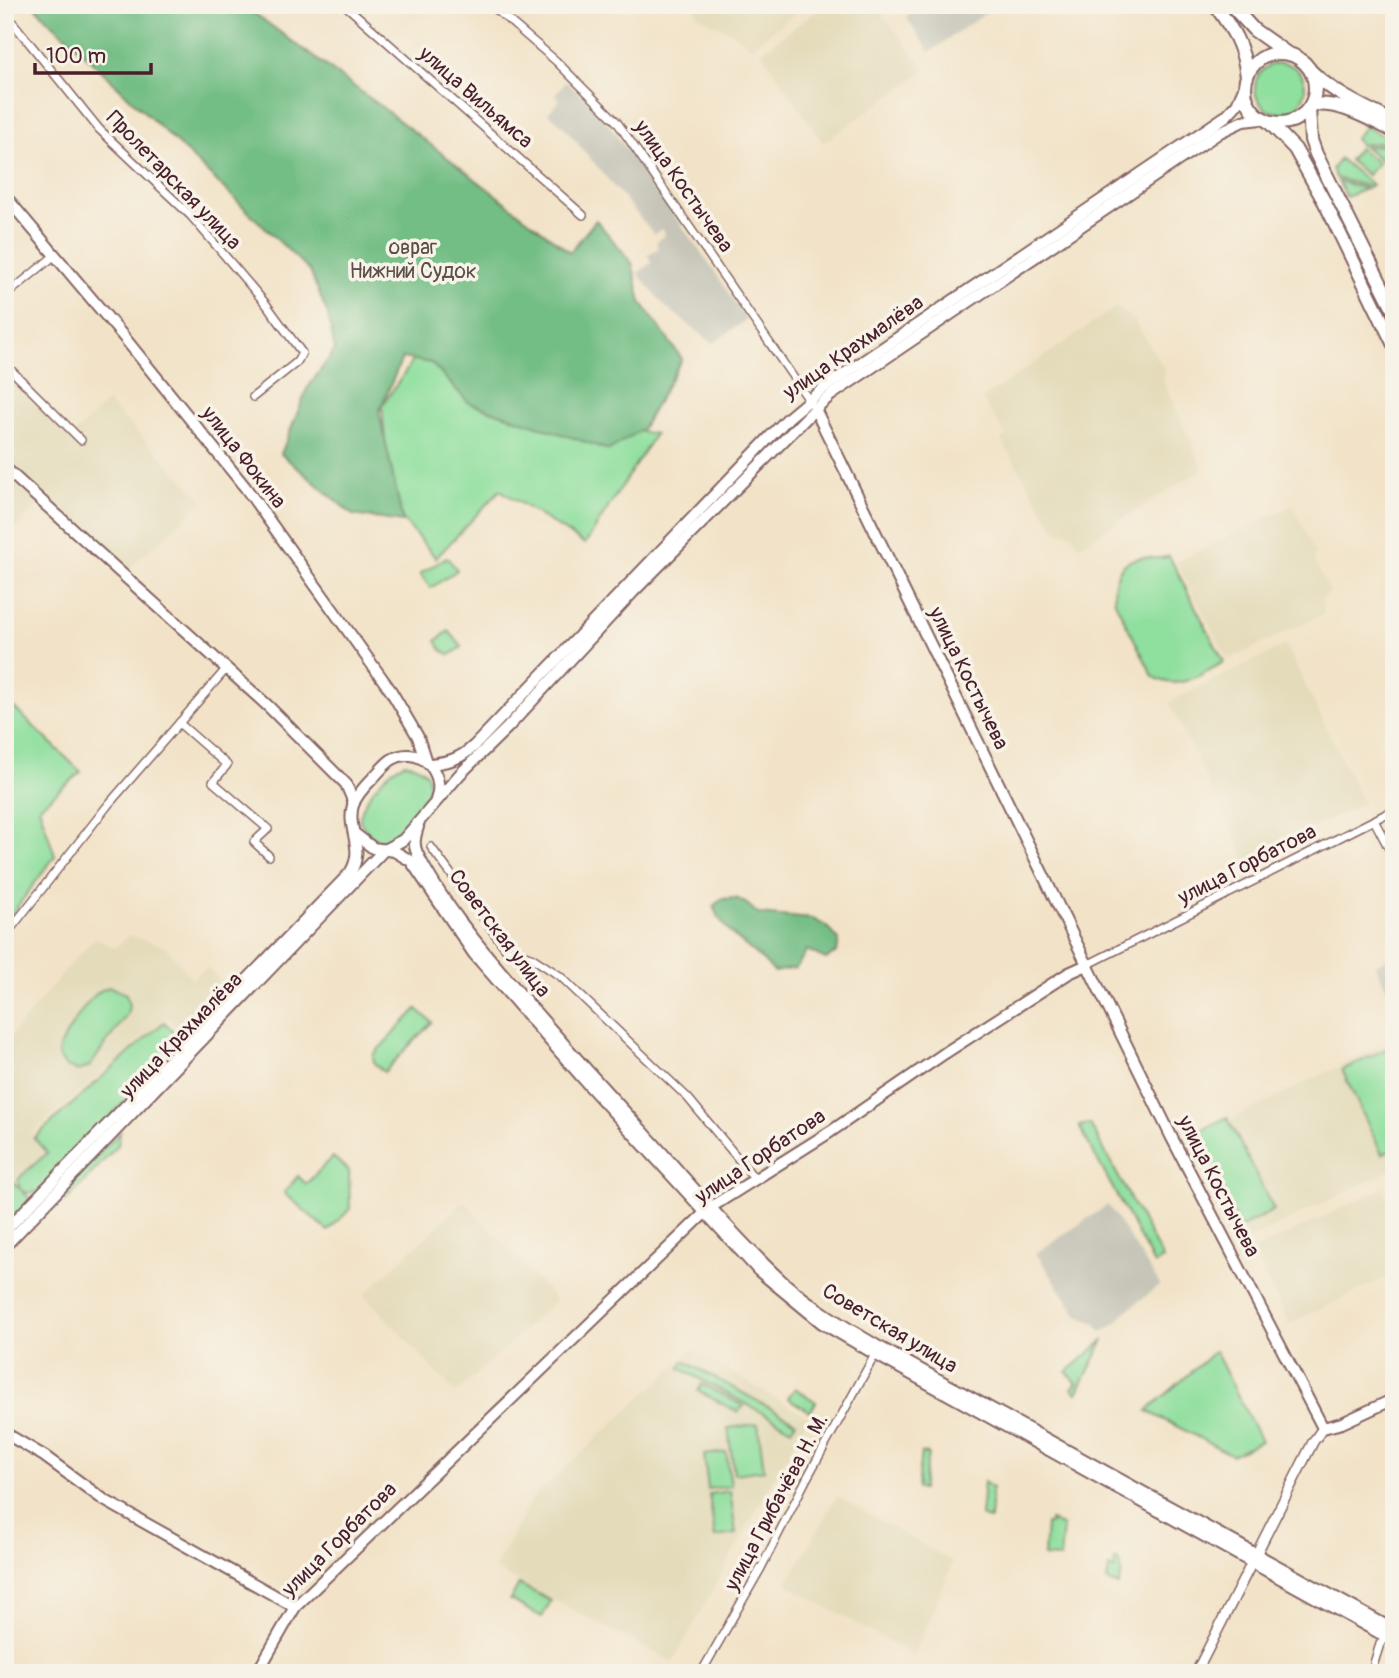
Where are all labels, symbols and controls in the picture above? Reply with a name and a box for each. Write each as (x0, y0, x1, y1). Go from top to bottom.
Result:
scale bar (35, 32, 150, 76)
street label: улица Вильямса (412, 40, 538, 154)
text: 100 m (46, 43, 106, 70)
street label: Пролетарская улица (100, 105, 247, 256)
street label: улица Костычева (627, 114, 739, 258)
park label: овраг Нижний Судок (349, 234, 477, 285)
street label: улица Крахмалёва (777, 289, 929, 406)
street label: улица Фокина (195, 400, 292, 514)
street label: улица Костычева (922, 602, 1015, 754)
street label: улица Горбатова (1173, 818, 1321, 911)
street label: Советская улица (443, 864, 557, 1003)
street label: улица Крахмалёва (114, 967, 248, 1105)
street label: улица Горбатова (689, 1103, 831, 1211)
street label: улица Костычева (1171, 1110, 1266, 1262)
street label: Советская улица (817, 1277, 962, 1380)
street label: улица Грибачёва Н. М. (718, 1409, 835, 1596)
street label: улица Горбатова (275, 1476, 403, 1603)

